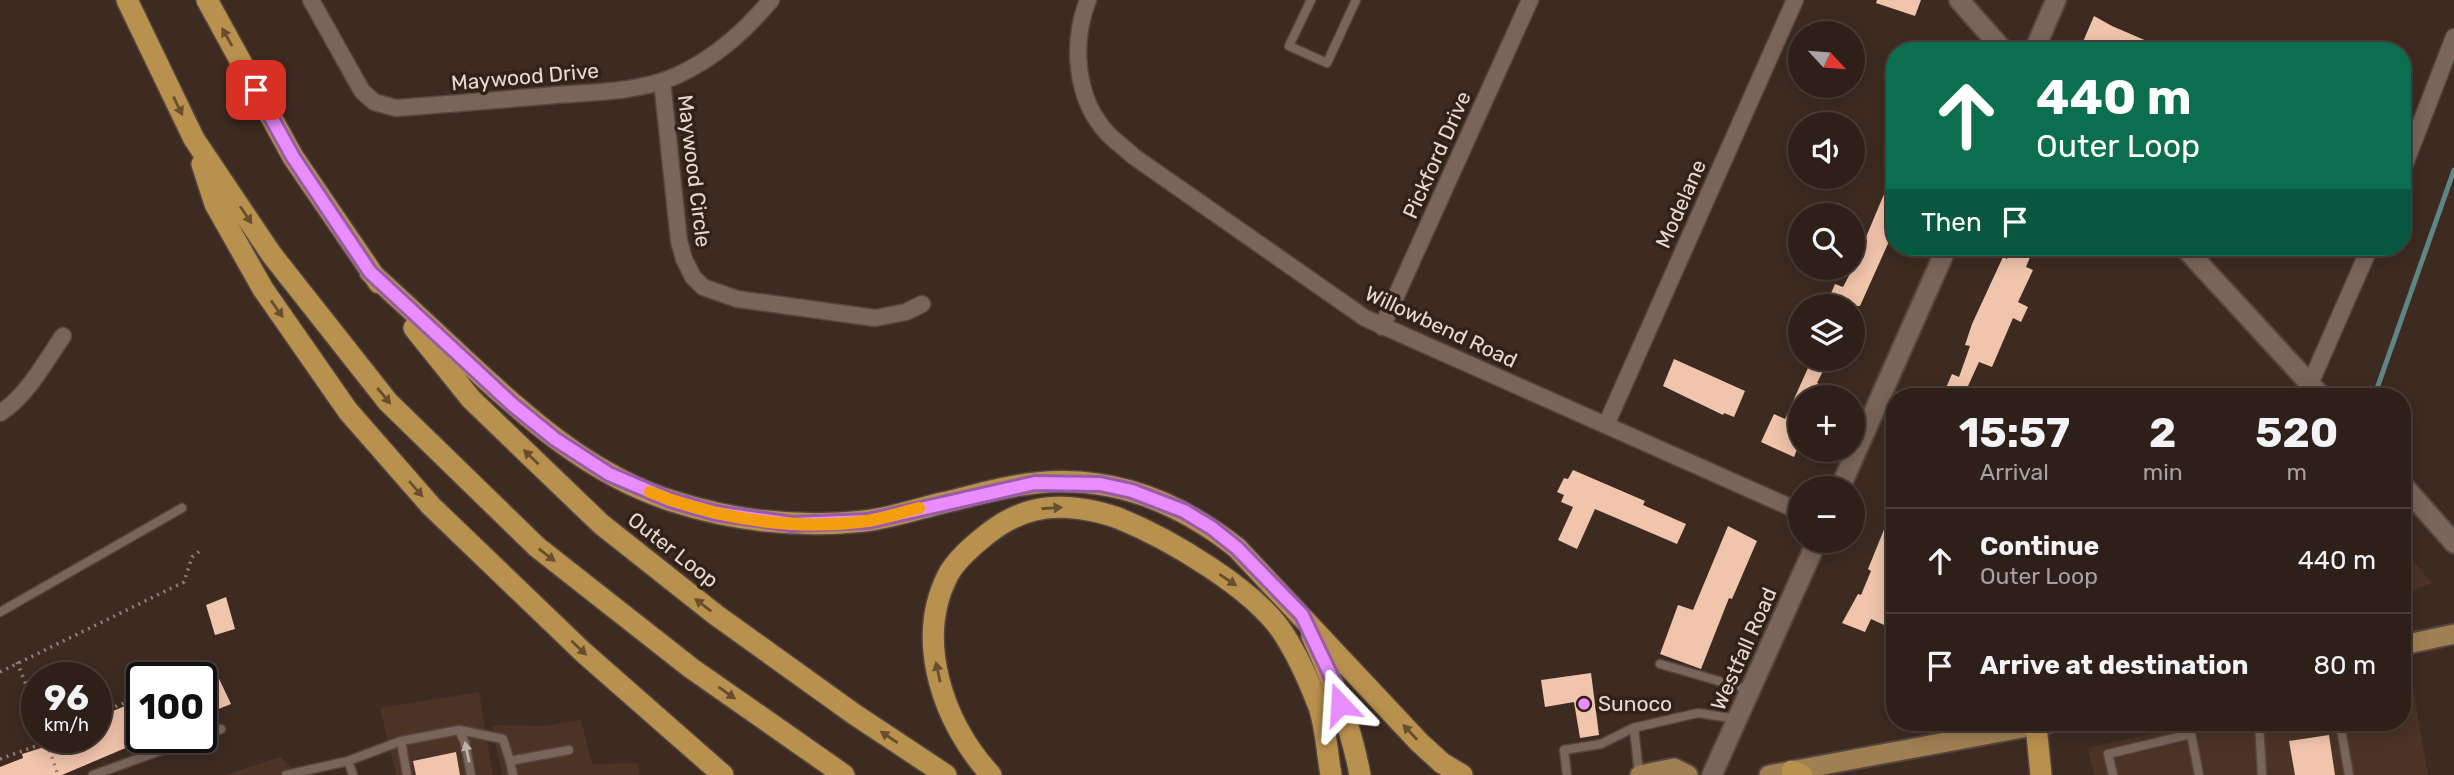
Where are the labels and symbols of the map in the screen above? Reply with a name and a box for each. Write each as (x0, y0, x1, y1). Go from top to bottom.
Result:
north arrow (1788, 21, 1866, 98)
one-way arrow (221, 27, 233, 46)
street label: Maywood Drive (450, 58, 600, 95)
pin (226, 60, 286, 120)
street label: Pickford Drive (1397, 87, 1476, 222)
street label: Maywood Circle (673, 93, 716, 249)
one-way arrow (172, 96, 183, 116)
street label: Modelane (1650, 156, 1711, 252)
one-way arrow (239, 206, 252, 225)
street label: Willowbend Road (1361, 280, 1521, 373)
one-way arrow (270, 300, 284, 318)
one-way arrow (376, 387, 392, 405)
one-way arrow (523, 448, 540, 465)
one-way arrow (408, 480, 424, 498)
one-way arrow (1041, 503, 1063, 514)
street label: Outer Loop (623, 507, 723, 593)
one-way arrow (538, 547, 556, 561)
one-way arrow (1218, 574, 1238, 587)
street label: Westfall Road (1705, 584, 1782, 714)
one-way arrow (695, 598, 713, 613)
one-way arrow (570, 639, 587, 655)
one-way arrow (932, 661, 943, 683)
speed limit sign: 100 (126, 662, 217, 753)
position arrow (1303, 667, 1377, 741)
one-way arrow (718, 686, 736, 700)
place label: Sunoco (1598, 691, 1672, 716)
marker: Sunoco (1576, 696, 1592, 712)
one-way arrow (1401, 724, 1418, 741)
one-way arrow (880, 730, 898, 744)
one-way arrow (461, 741, 472, 763)

